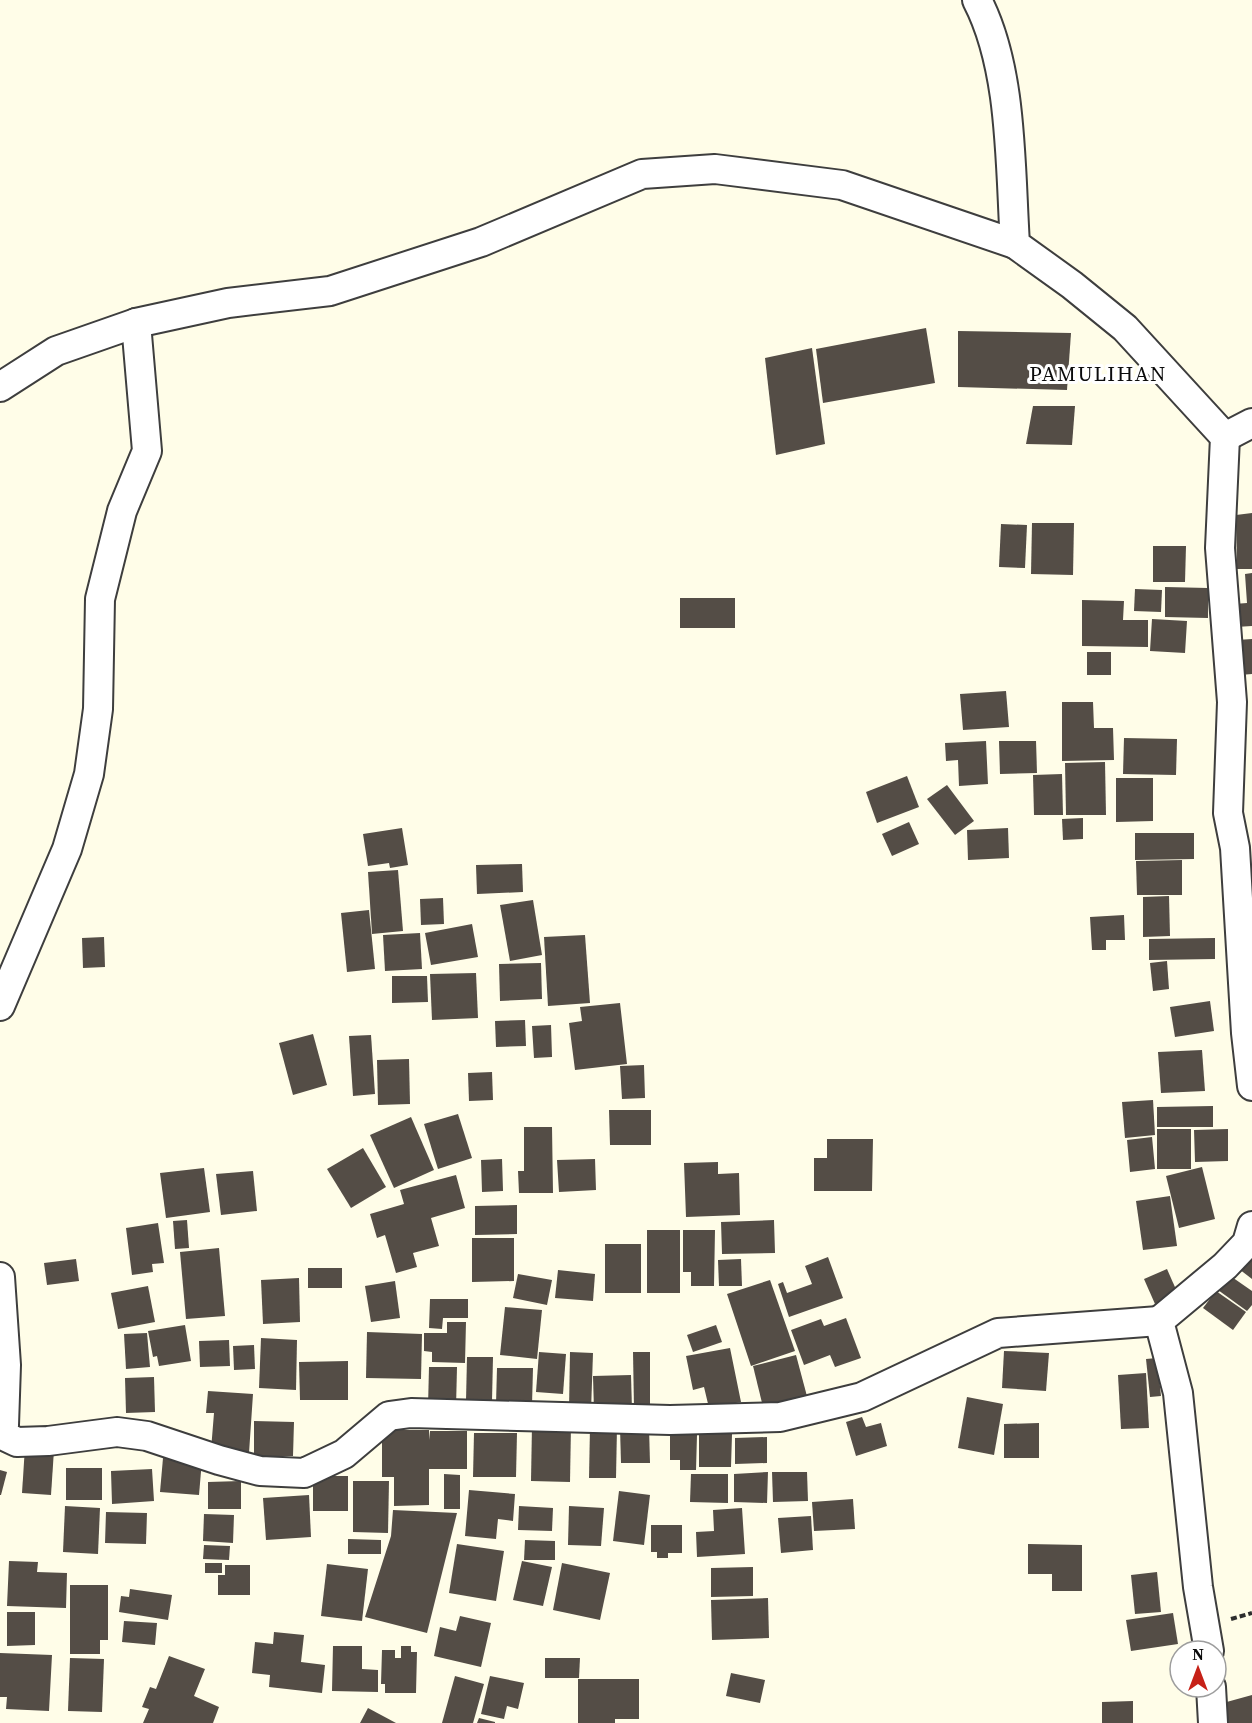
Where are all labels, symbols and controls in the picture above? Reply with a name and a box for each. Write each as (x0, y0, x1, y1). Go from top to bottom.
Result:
district label: PAMULIHAN (1029, 359, 1167, 388)
north arrow (1168, 1639, 1228, 1699)
text: N (1192, 1643, 1204, 1665)

